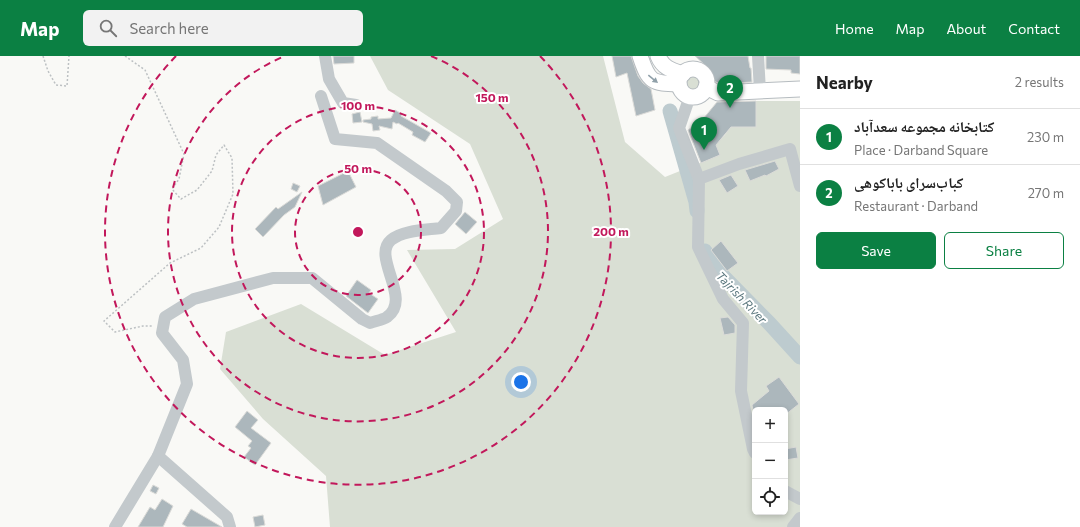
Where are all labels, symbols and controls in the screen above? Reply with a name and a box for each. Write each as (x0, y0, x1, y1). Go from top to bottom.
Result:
search box (83, 10, 363, 46)
text: Map (20, 17, 59, 40)
icon: search (97, 17, 119, 39)
text: Search here (129, 19, 209, 37)
text: Home (835, 20, 874, 37)
text: Map (896, 20, 924, 37)
text: About (946, 20, 986, 37)
text: Contact (1008, 20, 1060, 37)
text: Nearby (816, 72, 873, 93)
text: 2 results (1015, 74, 1064, 90)
one-way arrow (648, 75, 659, 83)
pin: 2 (717, 75, 743, 108)
text: 150 m (475, 90, 509, 104)
text: 100 m (341, 98, 375, 112)
pin: 1 (691, 117, 717, 150)
text: کتابخانه مجموعه سعدآباد (854, 117, 994, 135)
text: 1 (826, 129, 832, 145)
text: 230 m (1027, 129, 1064, 145)
text: Place · Darband Square (854, 142, 988, 158)
text: 50 m (344, 161, 372, 175)
text: کباب‌سرای باباکوهی (854, 173, 963, 191)
text: 2 (825, 185, 833, 201)
text: 270 m (1028, 185, 1064, 201)
text: Restaurant · Darband (854, 198, 978, 214)
text: 200 m (593, 224, 629, 238)
centre of rings (351, 225, 365, 239)
button: Save (816, 232, 936, 269)
button: Share (944, 232, 1064, 269)
water label: Tajrish River (714, 268, 771, 327)
your location (511, 372, 531, 392)
map controls (752, 407, 788, 515)
button: + (752, 407, 788, 443)
button: − (752, 443, 788, 479)
button: locate (752, 479, 788, 515)

